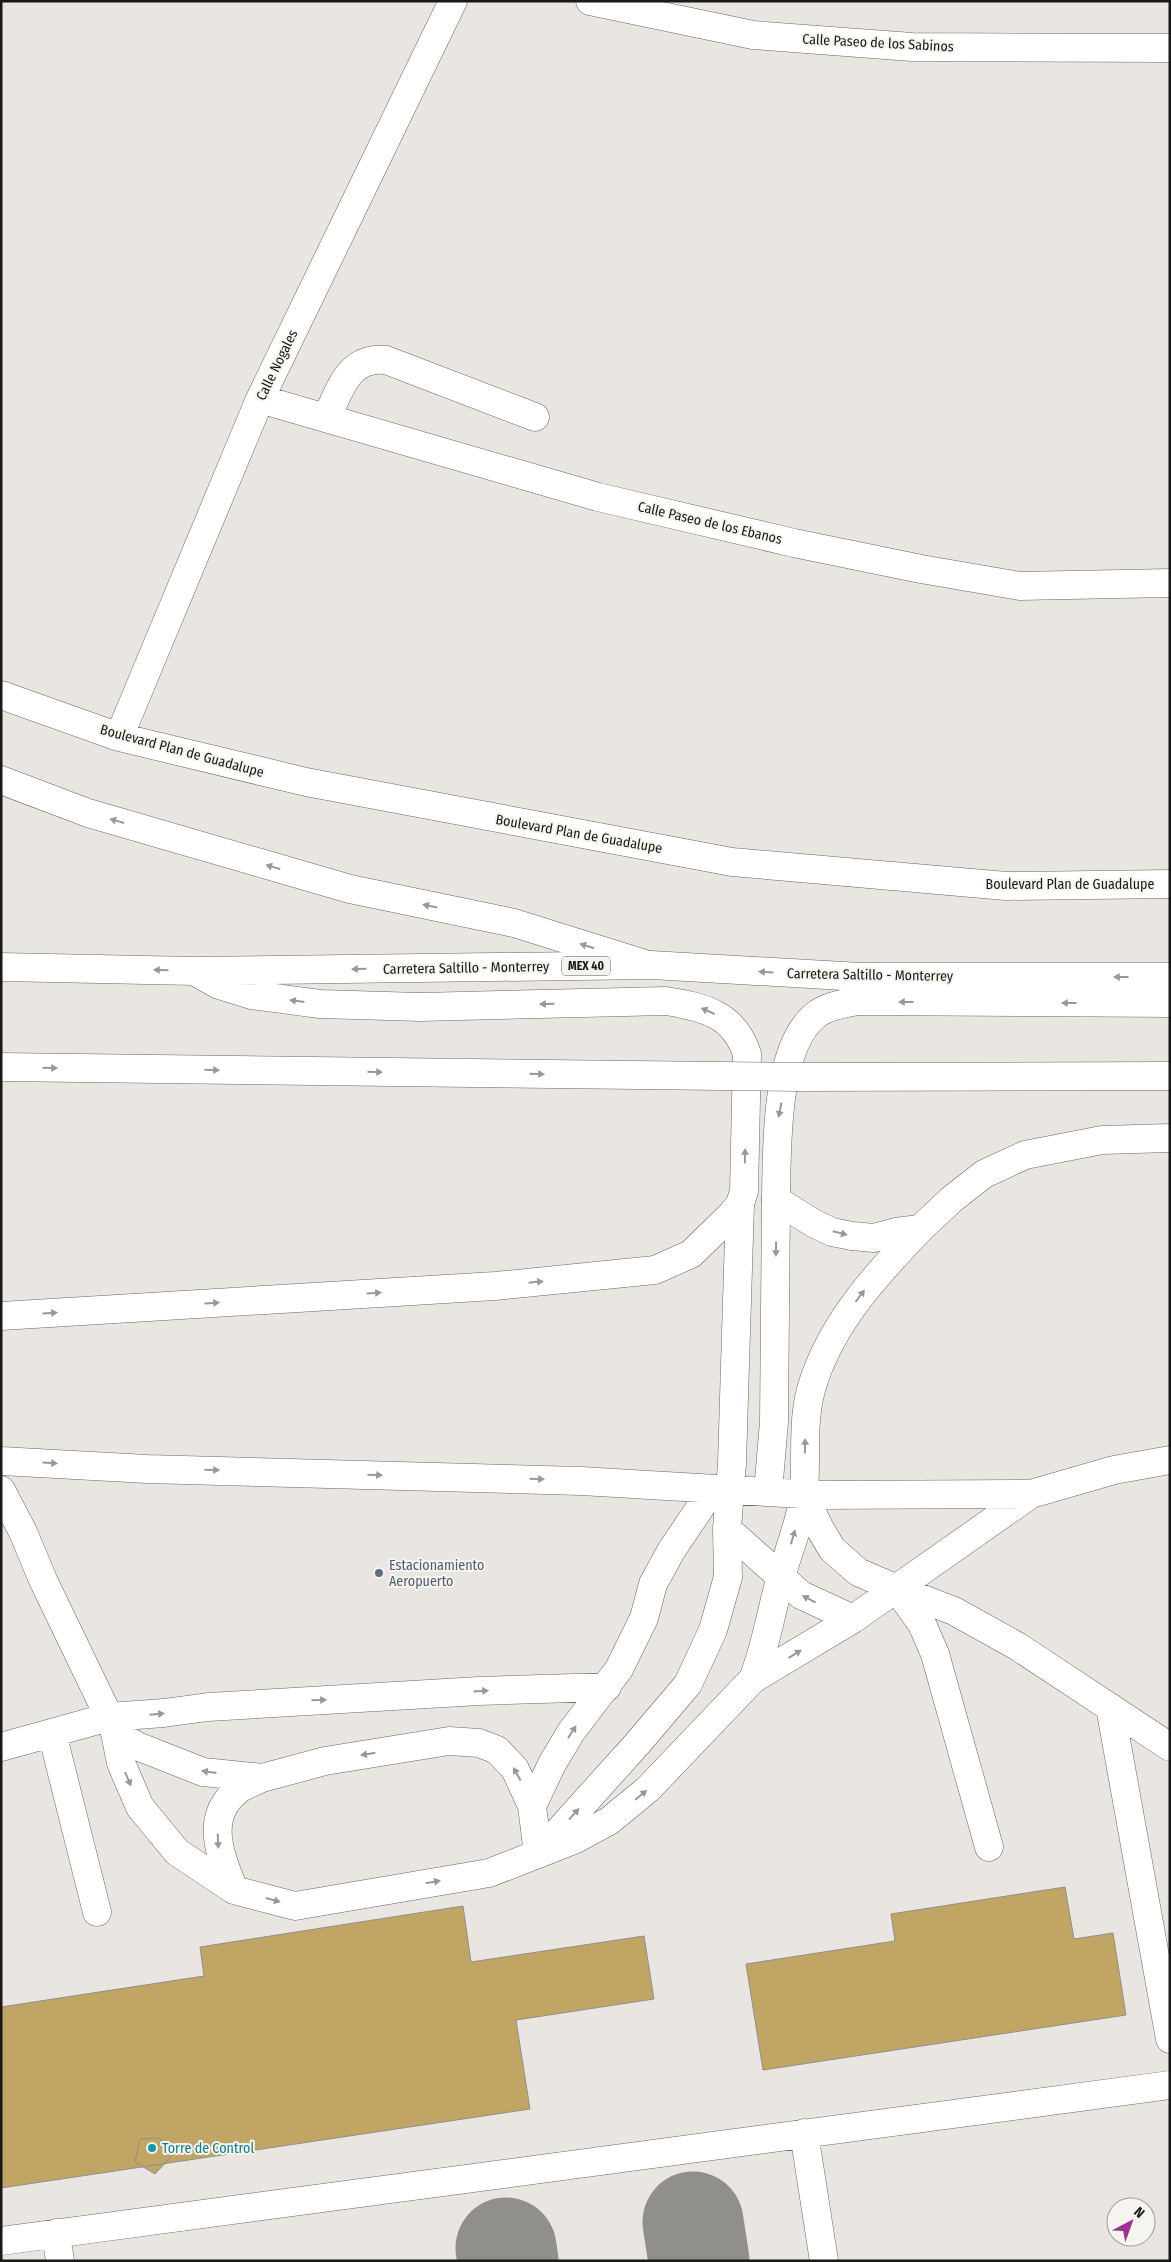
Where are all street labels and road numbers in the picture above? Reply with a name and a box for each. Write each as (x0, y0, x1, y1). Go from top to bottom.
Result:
street label: Calle Paseo de los Sabinos (802, 31, 954, 55)
street label: Calle Nogales (253, 327, 301, 403)
street label: Calle Paseo de los Ebanos (636, 498, 784, 548)
street label: Boulevard Plan de Guadalupe (98, 721, 266, 781)
street label: Boulevard Plan de Guadalupe (494, 811, 664, 857)
street label: Boulevard Plan de Guadalupe (986, 876, 1155, 893)
road number: MEX 40 (562, 956, 610, 976)
street label: Carretera Saltillo - Monterrey (383, 958, 550, 978)
street label: Carretera Saltillo - Monterrey (787, 965, 954, 985)

